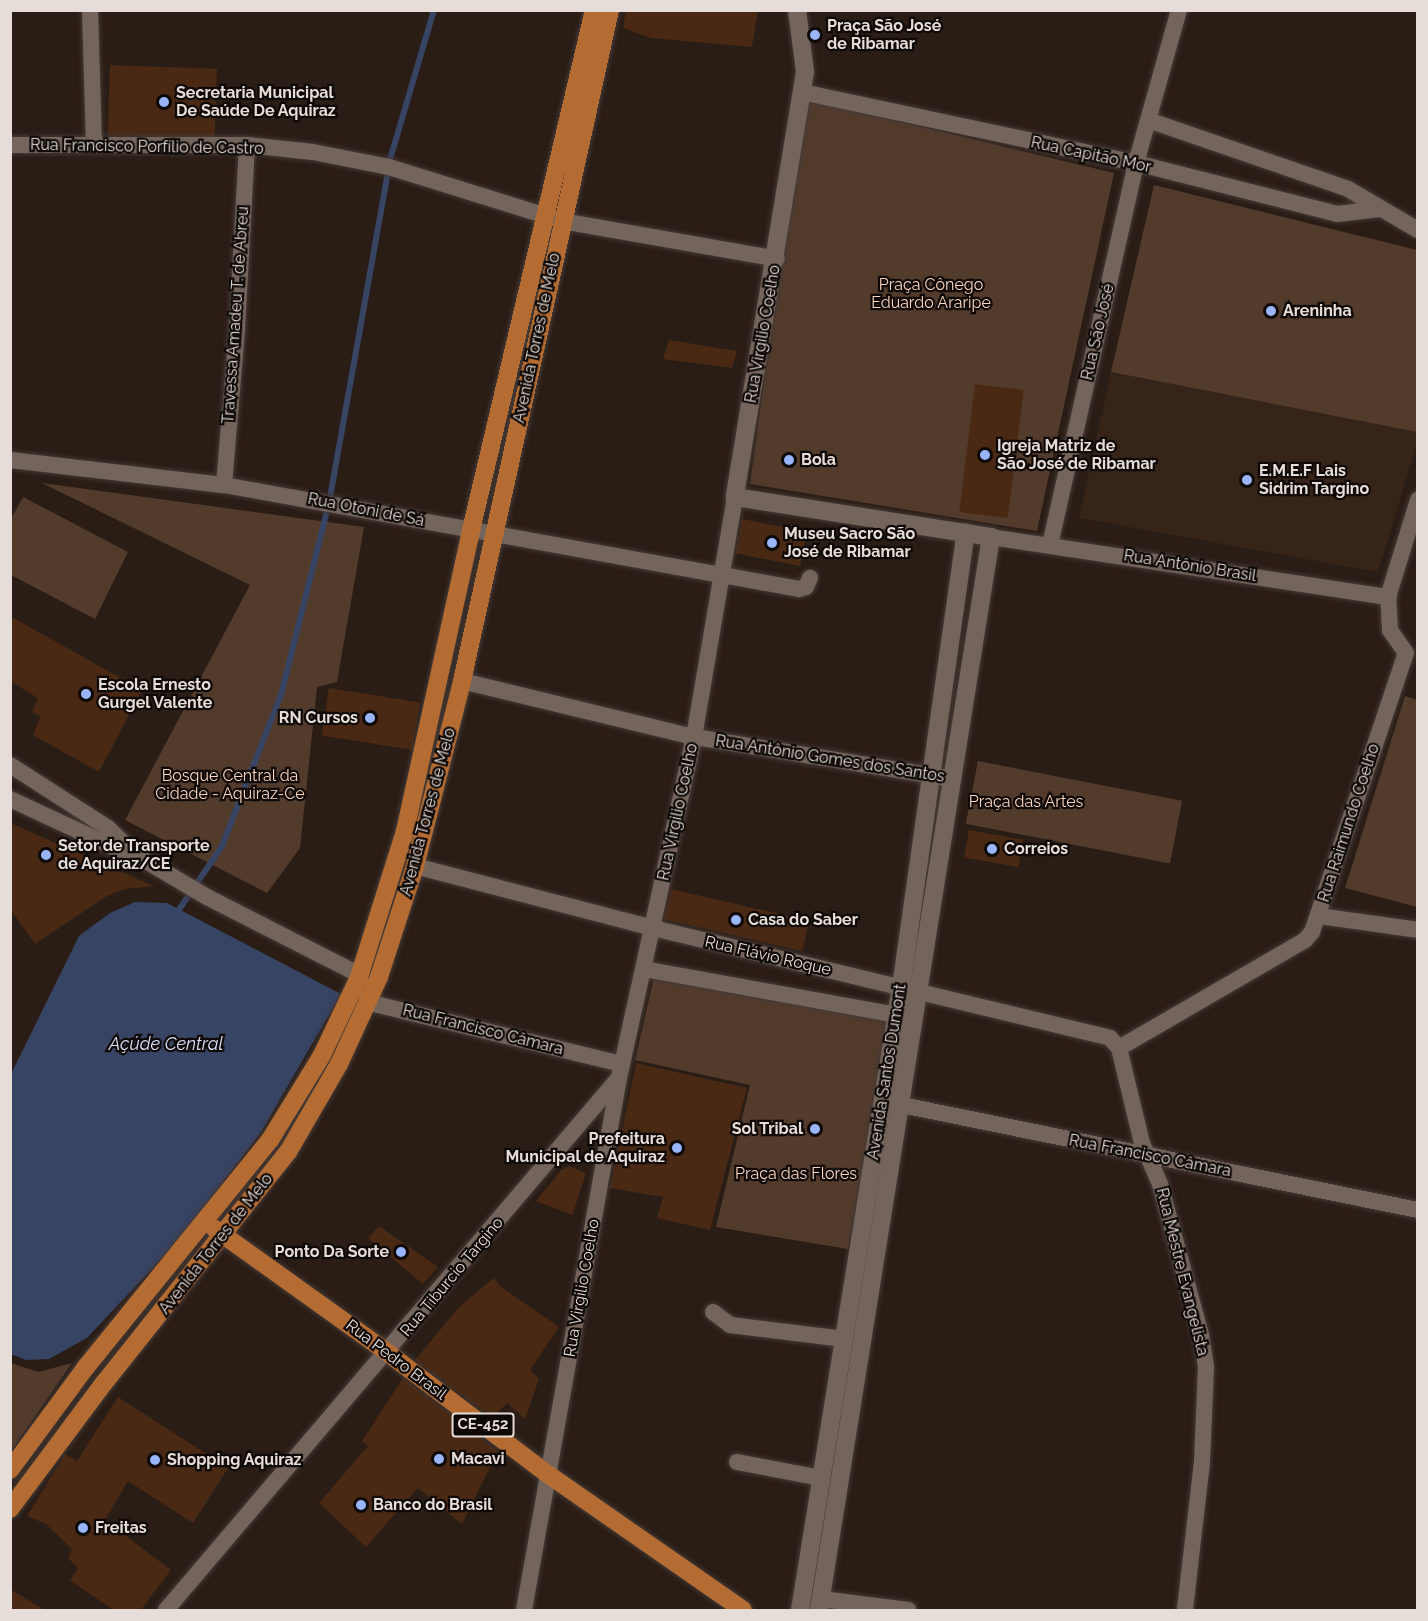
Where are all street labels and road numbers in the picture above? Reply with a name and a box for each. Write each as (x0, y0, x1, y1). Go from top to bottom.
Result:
street label: Rua Capitão Mor (1029, 133, 1153, 177)
street label: Rua Francisco Porfílio de Castro (30, 135, 264, 159)
street label: Travessa Amadeu T. de Abreu (219, 205, 253, 425)
street label: Avenida Torres de Melo (510, 251, 564, 425)
street label: Rua Virgilio Coelho (741, 263, 785, 405)
street label: Rua São José (1078, 282, 1118, 382)
street label: Rua Otoni de Sá (306, 489, 426, 531)
street label: Rua Antônio Brasil (1122, 546, 1258, 586)
street label: Avenida Torres de Melo (396, 726, 460, 898)
street label: Rua Antônio Gomes dos Santos (714, 731, 946, 787)
street label: Rua Virgilio Coelho (654, 741, 702, 883)
street label: Rua Raimundo Coelho (1314, 741, 1384, 905)
street label: Rua Flávio Roque (703, 932, 833, 980)
street label: Avenida Santos Dumont (864, 983, 910, 1161)
street label: Rua Francisco Câmara (401, 1001, 565, 1059)
street label: Rua Francisco Câmara (1067, 1131, 1233, 1181)
street label: Avenida Torres de Melo (155, 1170, 277, 1318)
street label: Rua Mestre Evangelista (1152, 1186, 1212, 1358)
street label: Rua Tiburcio Targino (396, 1213, 508, 1341)
street label: Rua Virgilio Coelho (560, 1217, 604, 1359)
street label: Rua Pedro Brasil (342, 1316, 450, 1404)
road number: CE-452 (452, 1413, 514, 1437)

